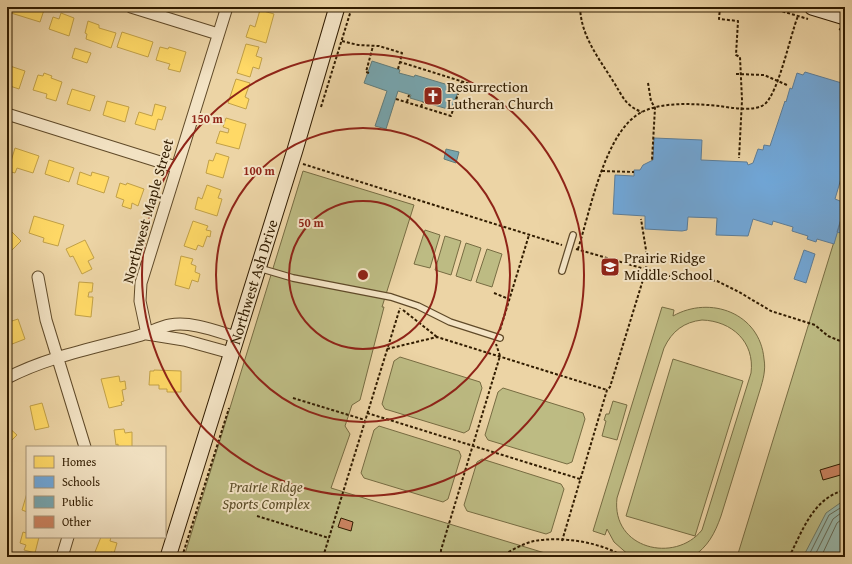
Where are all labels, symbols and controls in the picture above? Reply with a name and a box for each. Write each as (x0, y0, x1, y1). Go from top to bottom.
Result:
place label: Resurrection Lutheran Church (447, 76, 554, 114)
church icon: Resurrection Lutheran Church (422, 85, 444, 107)
text: 150 m (191, 110, 224, 127)
street label: Northwest Maple Street (117, 136, 178, 286)
text: 100 m (243, 162, 276, 179)
text: 50 m (298, 214, 324, 231)
street label: Northwest Ash Drive (224, 217, 283, 347)
place label: Prairie Ridge Middle School (624, 247, 713, 285)
school or university icon: Prairie Ridge Middle School (599, 256, 621, 278)
centre of rings (356, 268, 370, 282)
legend (26, 446, 166, 538)
text: Homes (62, 453, 97, 470)
text: Schools (62, 473, 100, 490)
park label: Prairie Ridge Sports Complex (222, 476, 310, 514)
text: Public (62, 493, 94, 510)
text: Other (62, 513, 91, 530)

